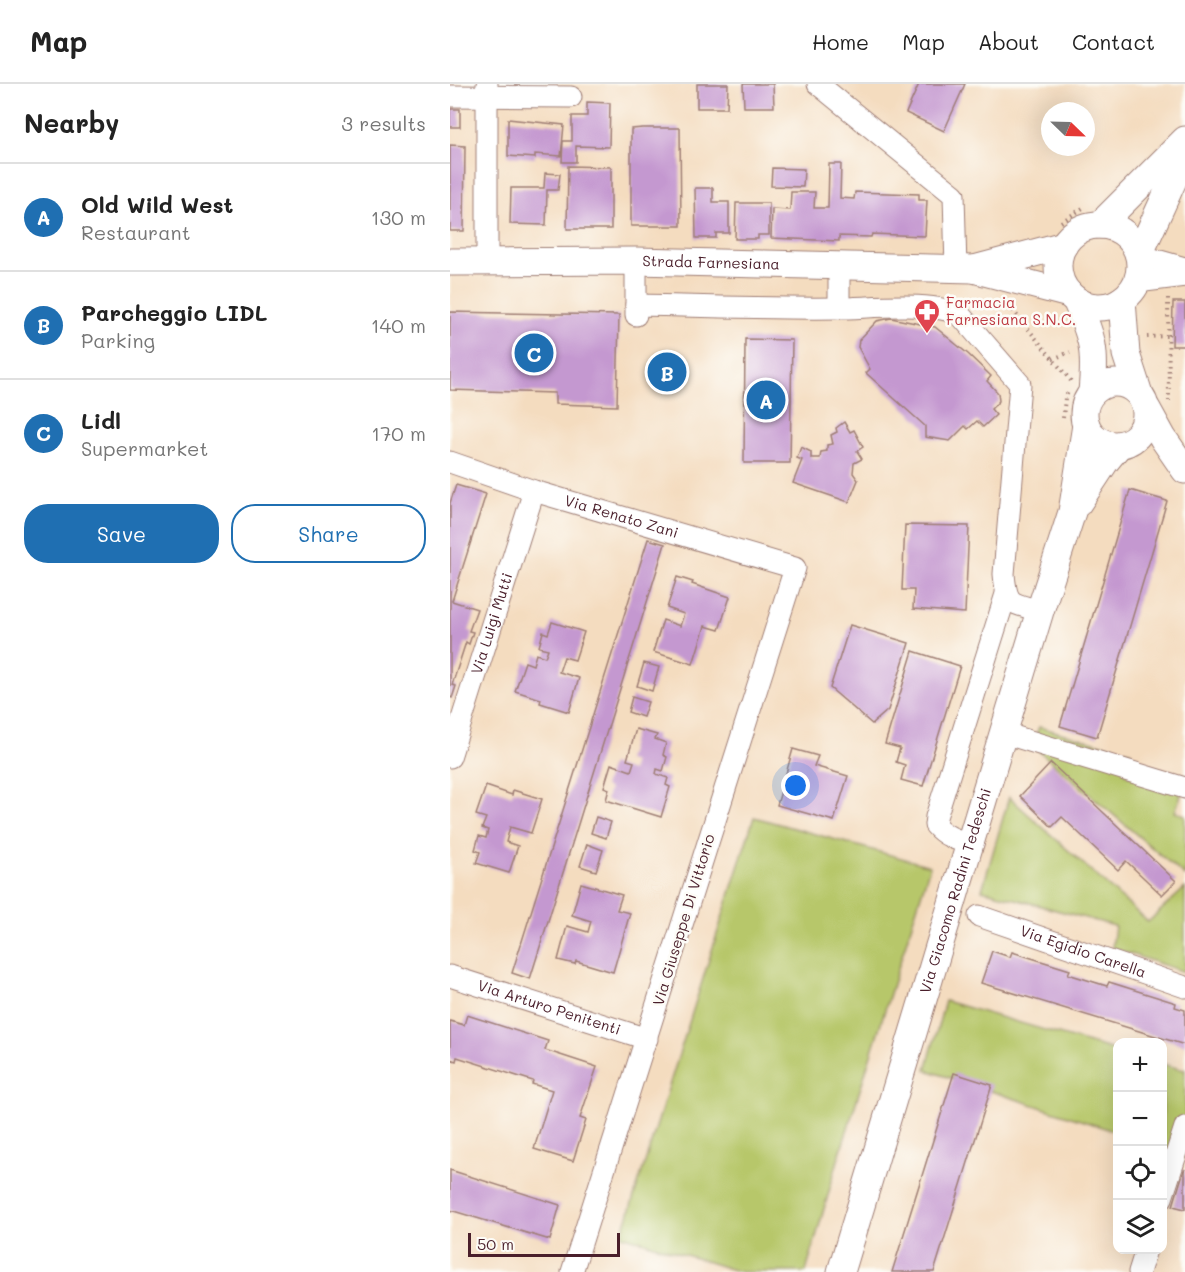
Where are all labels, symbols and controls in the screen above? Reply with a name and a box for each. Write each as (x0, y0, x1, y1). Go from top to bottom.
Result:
text: Map (30, 23, 87, 59)
text: Home (812, 28, 869, 55)
text: Map (902, 28, 945, 55)
text: About (978, 28, 1039, 55)
text: Contact (1072, 28, 1155, 55)
north arrow (1041, 102, 1095, 156)
text: Nearby (24, 106, 119, 140)
text: 3 results (341, 110, 426, 136)
text: Old Wild West (81, 190, 233, 219)
text: A (37, 204, 50, 230)
text: 130 m (371, 204, 426, 230)
text: Restaurant (81, 219, 191, 245)
street label: Strada Farnesiana (642, 250, 780, 273)
place label: Farmacia Farnesiana S.N.C. (946, 292, 1076, 329)
pharmacy icon: Farmacia Farnesiana S.N.C. (912, 297, 942, 335)
text: Parcheggio LIDL (81, 298, 268, 327)
text: B (37, 312, 50, 338)
text: 140 m (371, 312, 426, 338)
text: Parking (81, 327, 155, 353)
pin: C (514, 330, 554, 376)
pin: B (648, 350, 686, 394)
pin: A (746, 378, 786, 422)
text: Lidl (81, 406, 121, 435)
text: C (36, 420, 51, 446)
text: 170 m (371, 420, 426, 446)
text: Supermarket (81, 435, 208, 461)
street label: Via Renato Zani (562, 490, 681, 542)
button: Save (24, 504, 219, 563)
button: Share (231, 504, 426, 563)
street label: Via Luigi Mutti (466, 570, 517, 676)
your location (781, 771, 810, 800)
street label: Via Giacomo Radini Tedeschi (914, 786, 995, 996)
street label: Via Giuseppe Di Vittorio (647, 831, 719, 1008)
street label: Via Egidio Carella (1018, 920, 1149, 982)
street label: Via Arturo Penitenti (475, 974, 623, 1039)
map controls (1113, 1038, 1167, 1254)
button: + (1113, 1038, 1167, 1092)
button: − (1113, 1092, 1167, 1146)
button: locate (1113, 1146, 1167, 1200)
button: layers (1113, 1200, 1167, 1254)
scale bar (468, 1230, 620, 1258)
text: 50 m (477, 1233, 514, 1254)

